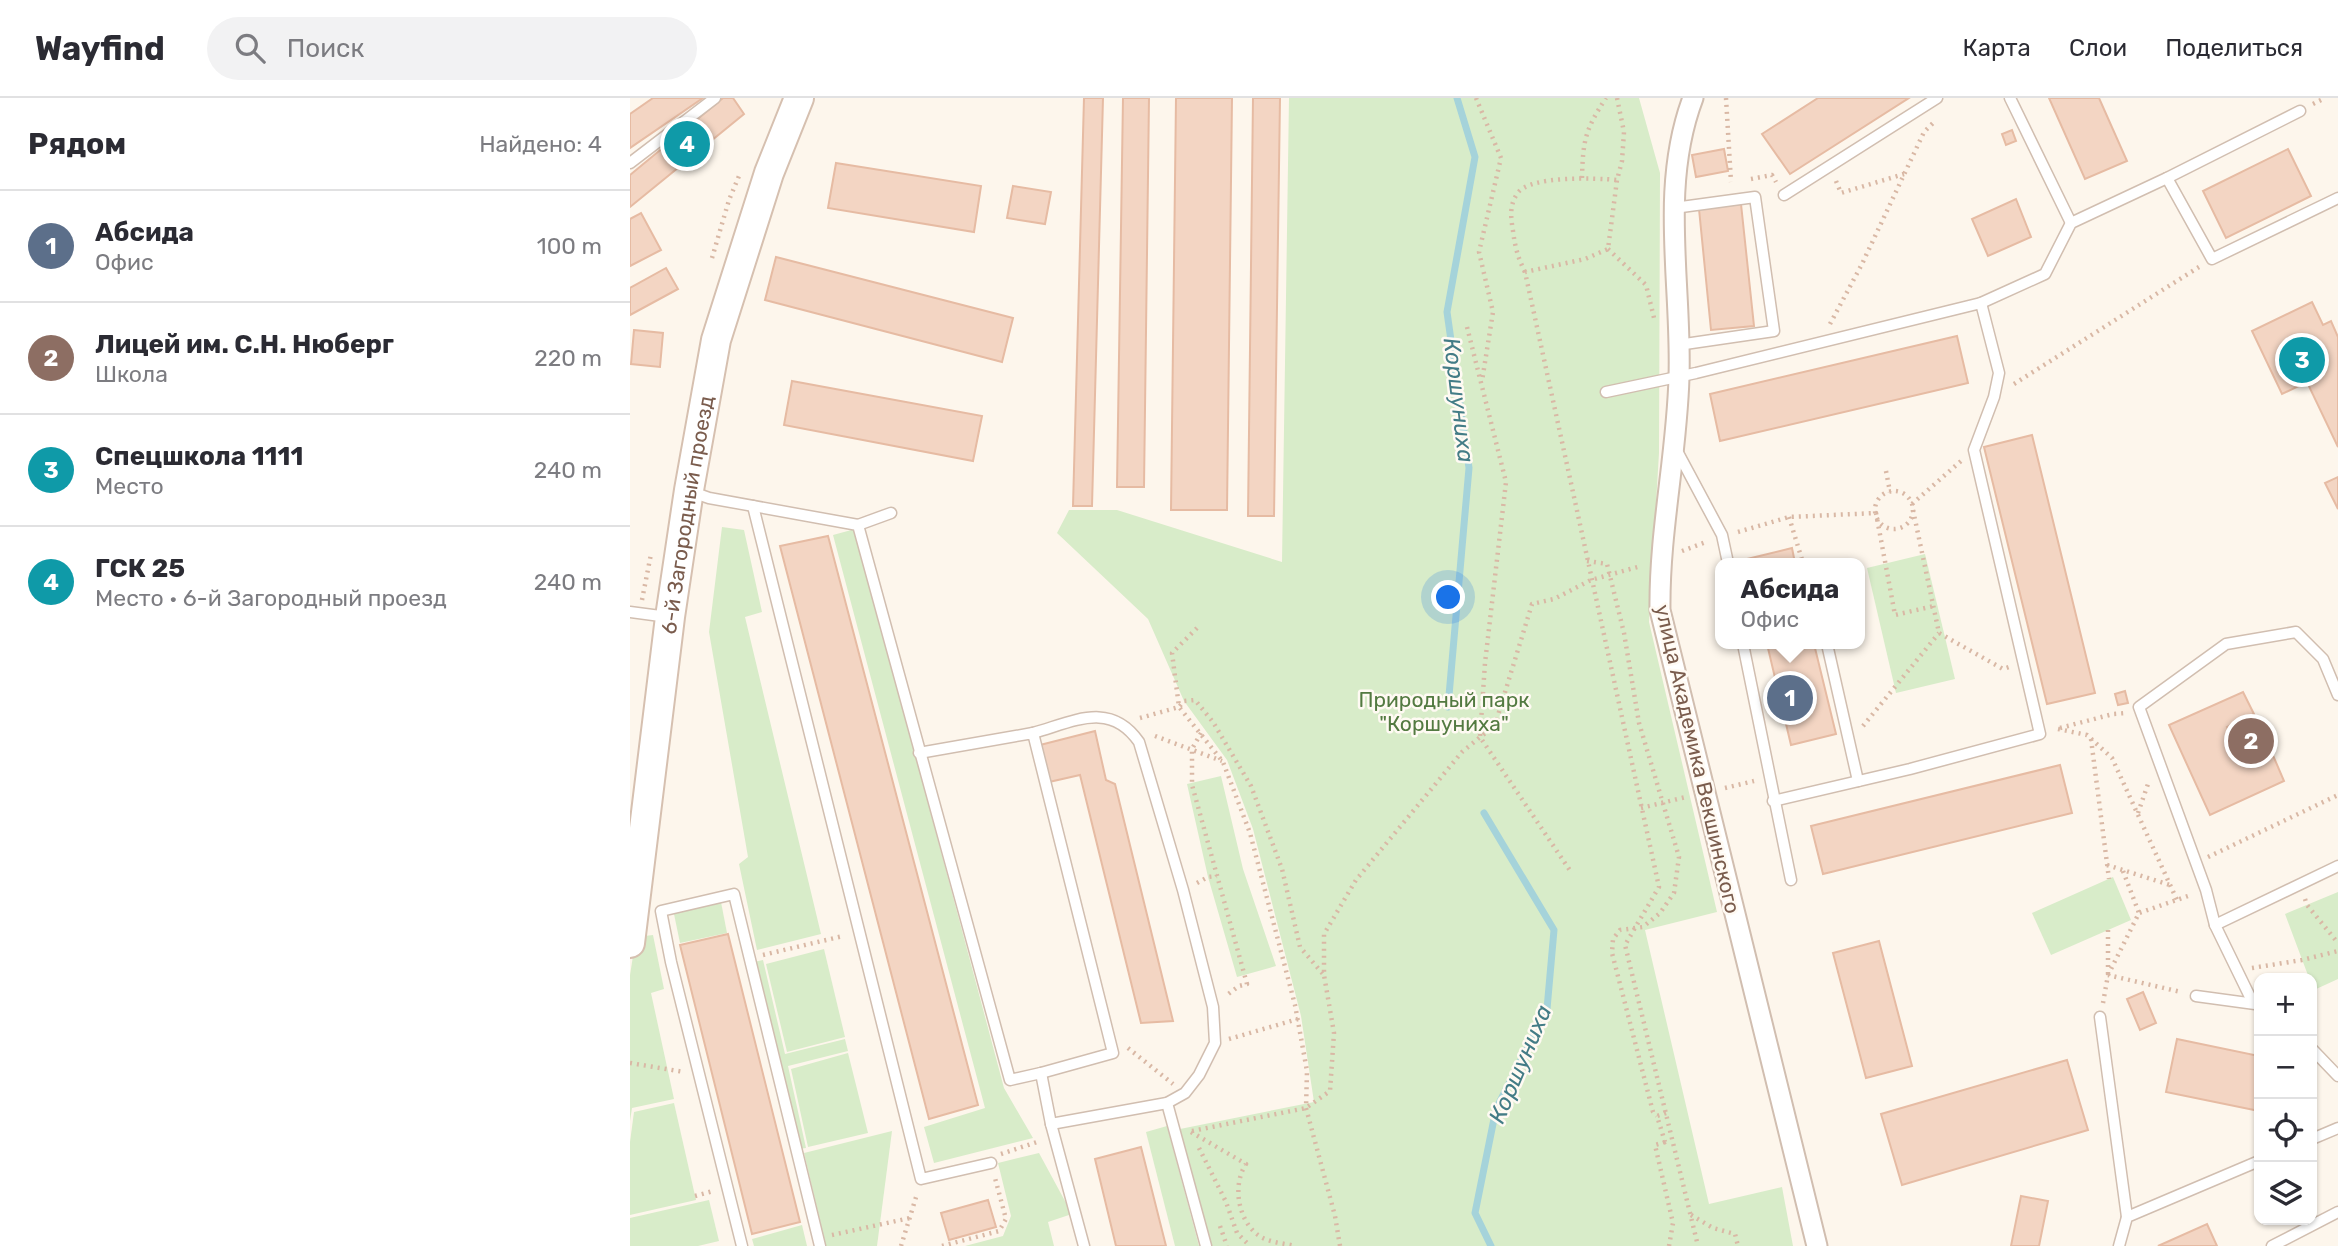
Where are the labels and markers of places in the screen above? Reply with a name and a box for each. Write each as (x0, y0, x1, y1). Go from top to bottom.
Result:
pin: 4 (664, 118, 710, 170)
pin: 3 (2279, 334, 2325, 386)
pin: 1 (1767, 672, 1813, 724)
pin: 2 (2228, 715, 2274, 767)

